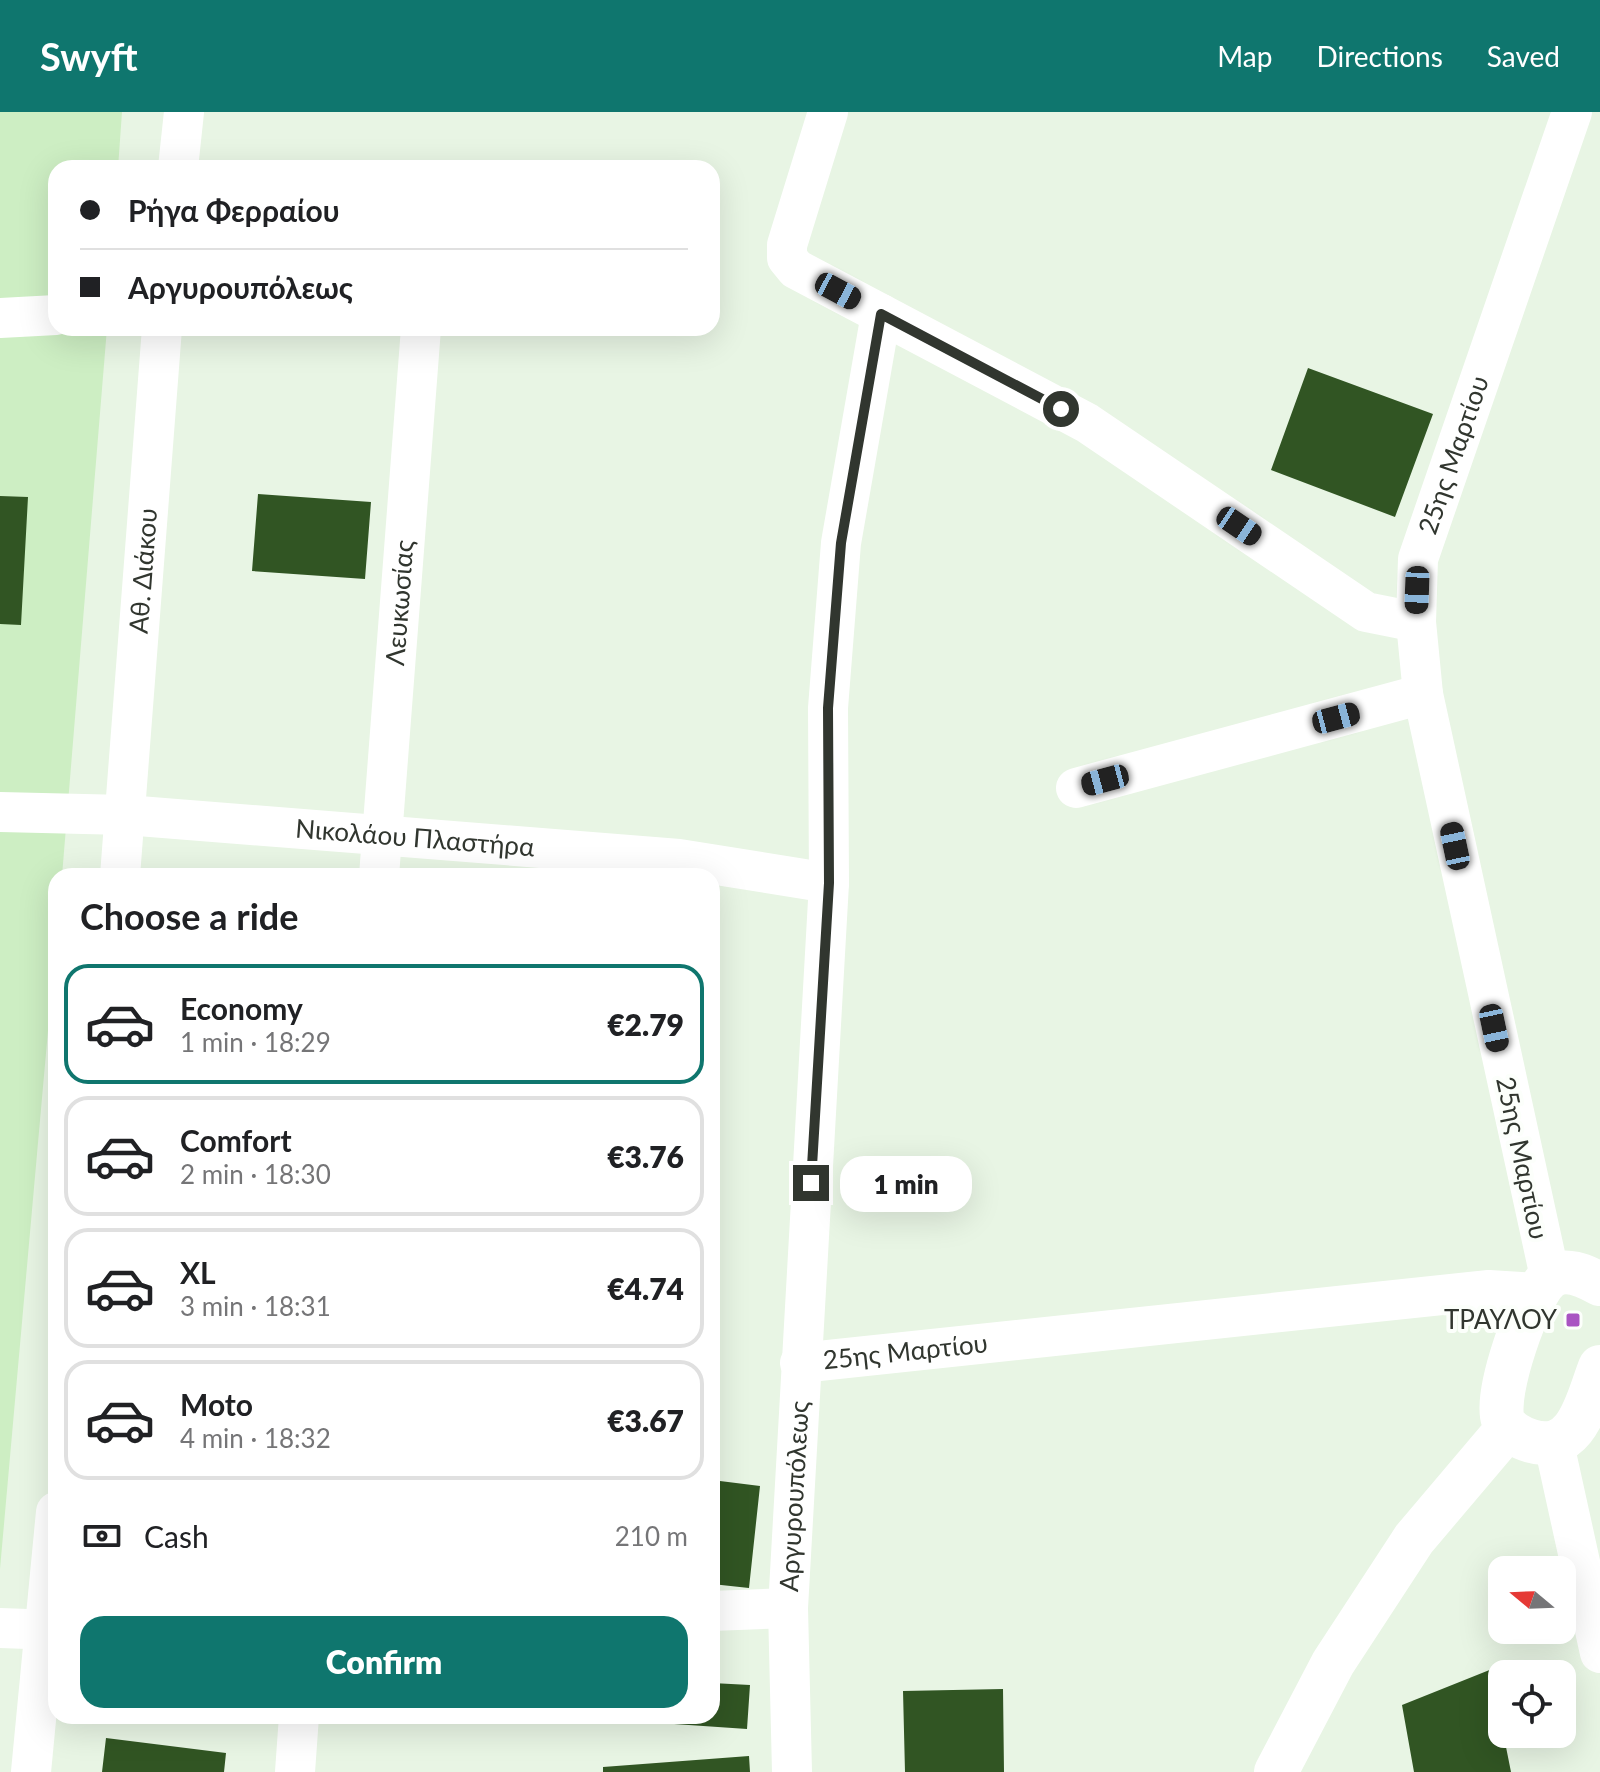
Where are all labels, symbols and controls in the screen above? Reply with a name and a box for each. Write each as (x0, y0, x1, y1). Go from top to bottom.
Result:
text: Swyft (40, 33, 138, 79)
text: Map (1217, 39, 1272, 73)
text: Directions (1316, 39, 1443, 73)
text: Saved (1487, 39, 1560, 73)
text: Ρήγα Φερραίου (128, 192, 339, 228)
text: Αργυρουπόλεως (128, 269, 353, 305)
car (811, 269, 865, 313)
street label: 25ης Μαρτίου (1411, 371, 1495, 538)
route start (1043, 391, 1079, 427)
car (1212, 503, 1266, 549)
street label: Αθ. Διάκου (122, 507, 163, 635)
street label: Λευκωσίας (378, 539, 420, 667)
car (1404, 566, 1430, 614)
car (1310, 700, 1362, 736)
car (1079, 762, 1131, 798)
street label: Νικολάου Πλαστήρα (294, 812, 536, 863)
car (1438, 820, 1472, 872)
text: Choose a ride (80, 894, 299, 938)
icon: car (84, 988, 156, 1060)
text: Economy (180, 990, 303, 1026)
car (1477, 1002, 1511, 1054)
text: €2.79 (607, 1006, 684, 1042)
text: 1 min · 18:29 (180, 1026, 331, 1058)
street label: 25ης Μαρτίου (1490, 1074, 1556, 1242)
icon: car (84, 1120, 156, 1192)
text: Comfort (180, 1122, 292, 1158)
text: €3.76 (607, 1138, 684, 1174)
callout: 1 min (839, 1155, 971, 1211)
text: 2 min · 18:30 (180, 1158, 331, 1190)
route end (793, 1165, 829, 1201)
text: 1 min (874, 1168, 938, 1200)
icon: car (84, 1252, 156, 1324)
text: XL (180, 1254, 216, 1290)
text: €4.74 (607, 1270, 684, 1306)
text: 3 min · 18:31 (180, 1290, 331, 1322)
place label: ΤΡΑΥΛΟΥ (1444, 1303, 1558, 1335)
marker: ΤΡΑΥΛΟΥ (1564, 1311, 1582, 1329)
street label: 25ης Μαρτίου (821, 1326, 989, 1375)
icon: car (84, 1384, 156, 1456)
text: Moto (180, 1386, 253, 1422)
street label: Αργυρουπόλεως (772, 1400, 815, 1592)
text: €3.67 (607, 1402, 684, 1438)
text: 4 min · 18:32 (180, 1422, 331, 1454)
icon: cash (80, 1514, 124, 1558)
text: Cash (144, 1518, 209, 1554)
text: 210 m (615, 1520, 688, 1552)
north arrow (1488, 1556, 1576, 1644)
map controls (1488, 1556, 1576, 1748)
button: Confirm (80, 1616, 688, 1708)
button: locate (1488, 1660, 1576, 1748)

